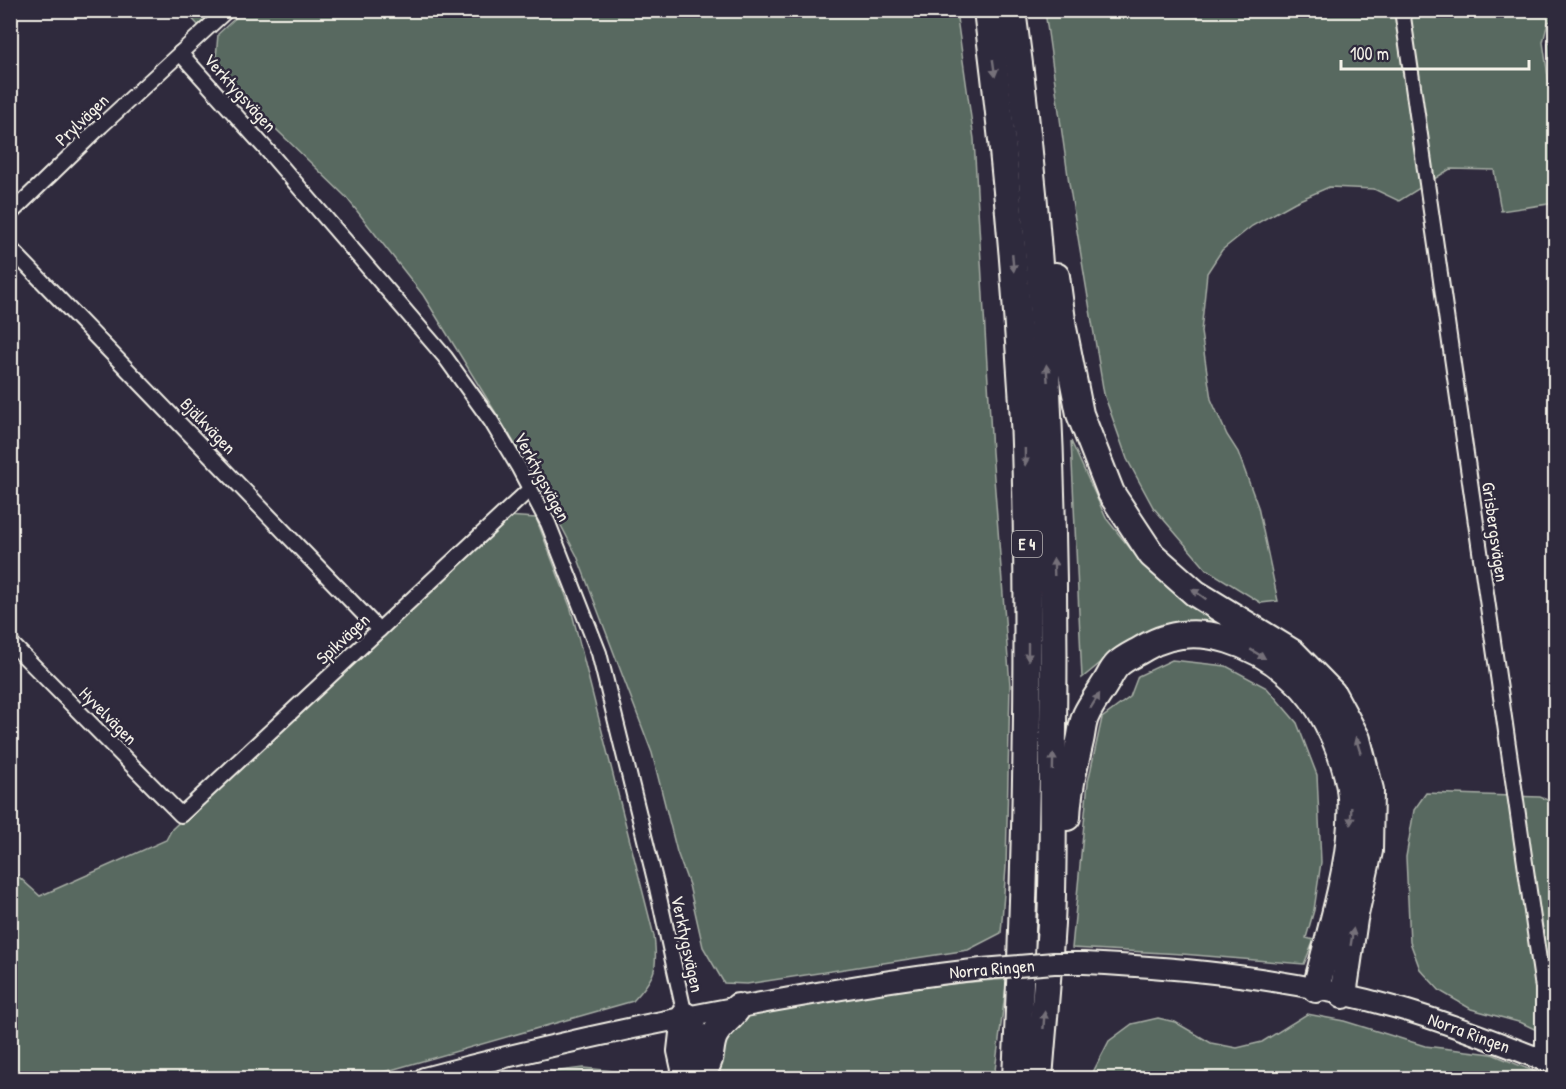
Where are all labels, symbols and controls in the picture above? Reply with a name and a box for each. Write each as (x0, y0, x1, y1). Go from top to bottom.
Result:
scale bar (1341, 33, 1528, 71)
text: 100 m (1350, 41, 1389, 66)
street label: Verktygsvägen (198, 48, 282, 137)
one-way arrow (990, 59, 999, 78)
street label: Prylvägen (49, 88, 114, 151)
one-way arrow (1008, 253, 1018, 272)
one-way arrow (1042, 363, 1051, 382)
street label: Bjälkvägen (175, 392, 242, 460)
street label: Verktygsvägen (508, 428, 576, 526)
one-way arrow (1021, 448, 1030, 467)
street label: Grisbergsvägen (1476, 480, 1515, 583)
road number: E 4 (1012, 531, 1042, 557)
one-way arrow (1049, 558, 1058, 577)
one-way arrow (1191, 588, 1207, 600)
street label: Spikvägen (310, 607, 375, 670)
one-way arrow (1023, 643, 1033, 662)
one-way arrow (1250, 648, 1266, 659)
street label: Hyvelvägen (74, 681, 143, 750)
one-way arrow (1090, 692, 1101, 709)
one-way arrow (1353, 736, 1362, 754)
one-way arrow (1048, 753, 1057, 772)
one-way arrow (1346, 806, 1355, 825)
street label: Verktygsvägen (665, 893, 710, 994)
one-way arrow (1347, 927, 1356, 946)
street label: Norra Ringen (948, 952, 1036, 985)
street label: Norra Ringen (1425, 1006, 1514, 1059)
one-way arrow (1039, 1011, 1048, 1030)

